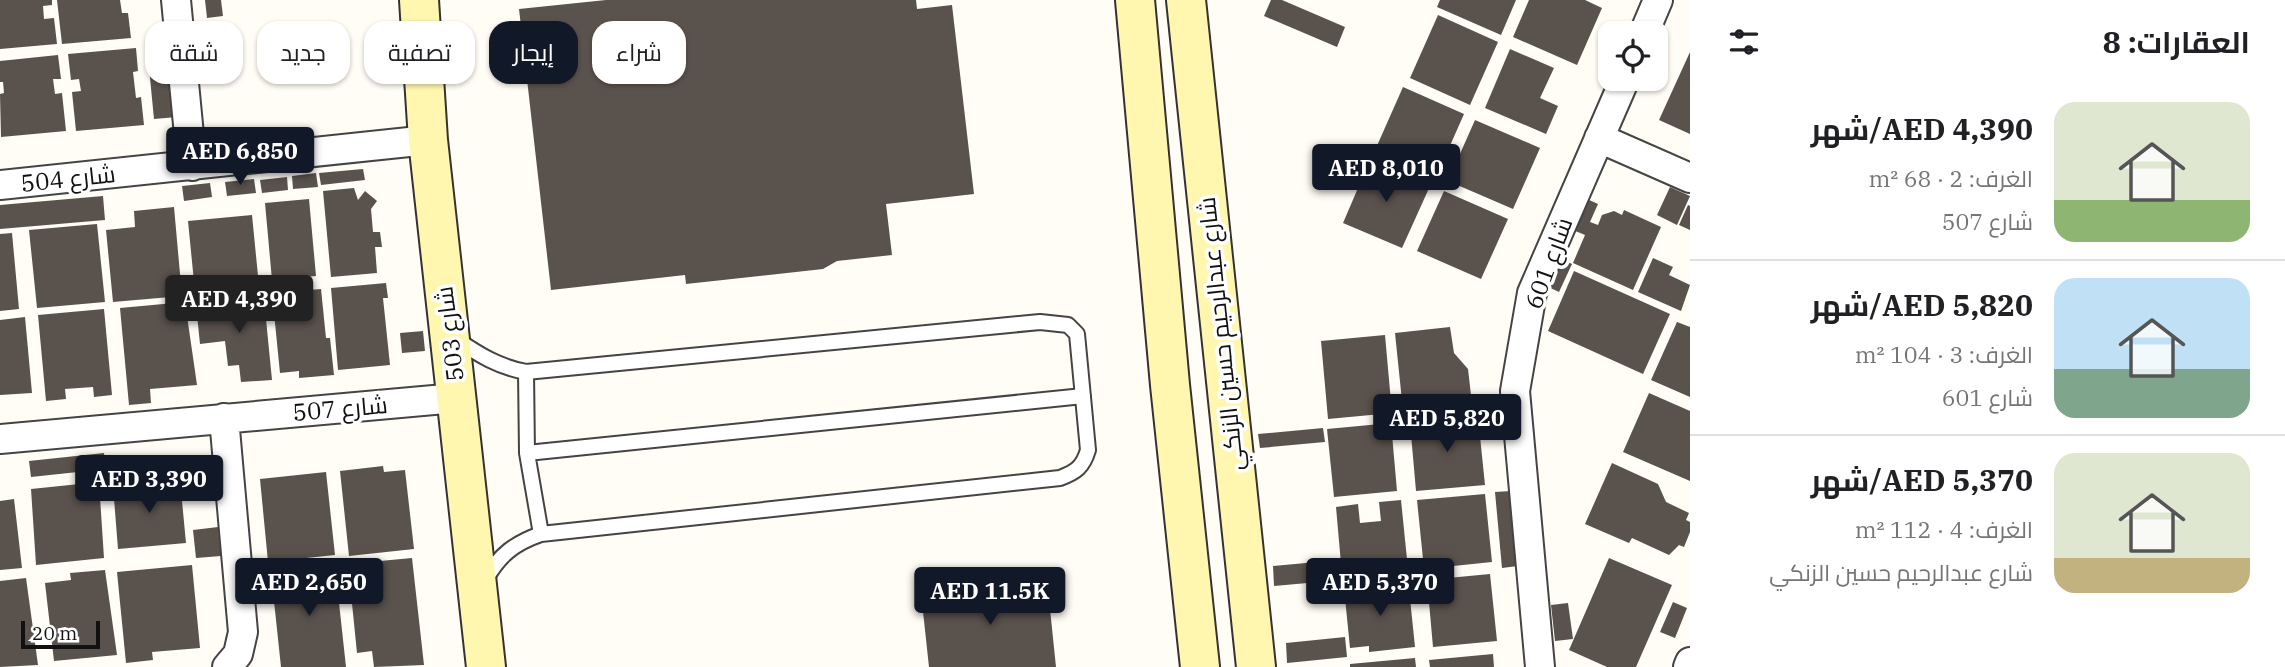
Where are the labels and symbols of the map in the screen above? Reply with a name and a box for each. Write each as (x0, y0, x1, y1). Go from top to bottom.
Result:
pin: AED 6,850 (160, 128, 320, 187)
pin: AED 8,010 (1306, 144, 1466, 204)
street label: شارع 504 (19, 157, 117, 200)
street label: شارع عبدالرحيم حسين الزنكي (1190, 195, 1254, 473)
street label: شارع 601 (1517, 213, 1580, 314)
pin: AED 4,390 (159, 276, 319, 335)
street label: شارع 503 (427, 285, 472, 383)
street label: شارع 507 (291, 388, 389, 429)
pin: AED 5,820 (1367, 394, 1527, 454)
pin: AED 3,390 (69, 456, 229, 515)
pin: AED 2,650 (229, 558, 389, 618)
pin: AED 5,370 (1300, 558, 1460, 618)
pin: AED 11.5K (910, 568, 1070, 627)
scale bar (21, 618, 100, 650)

